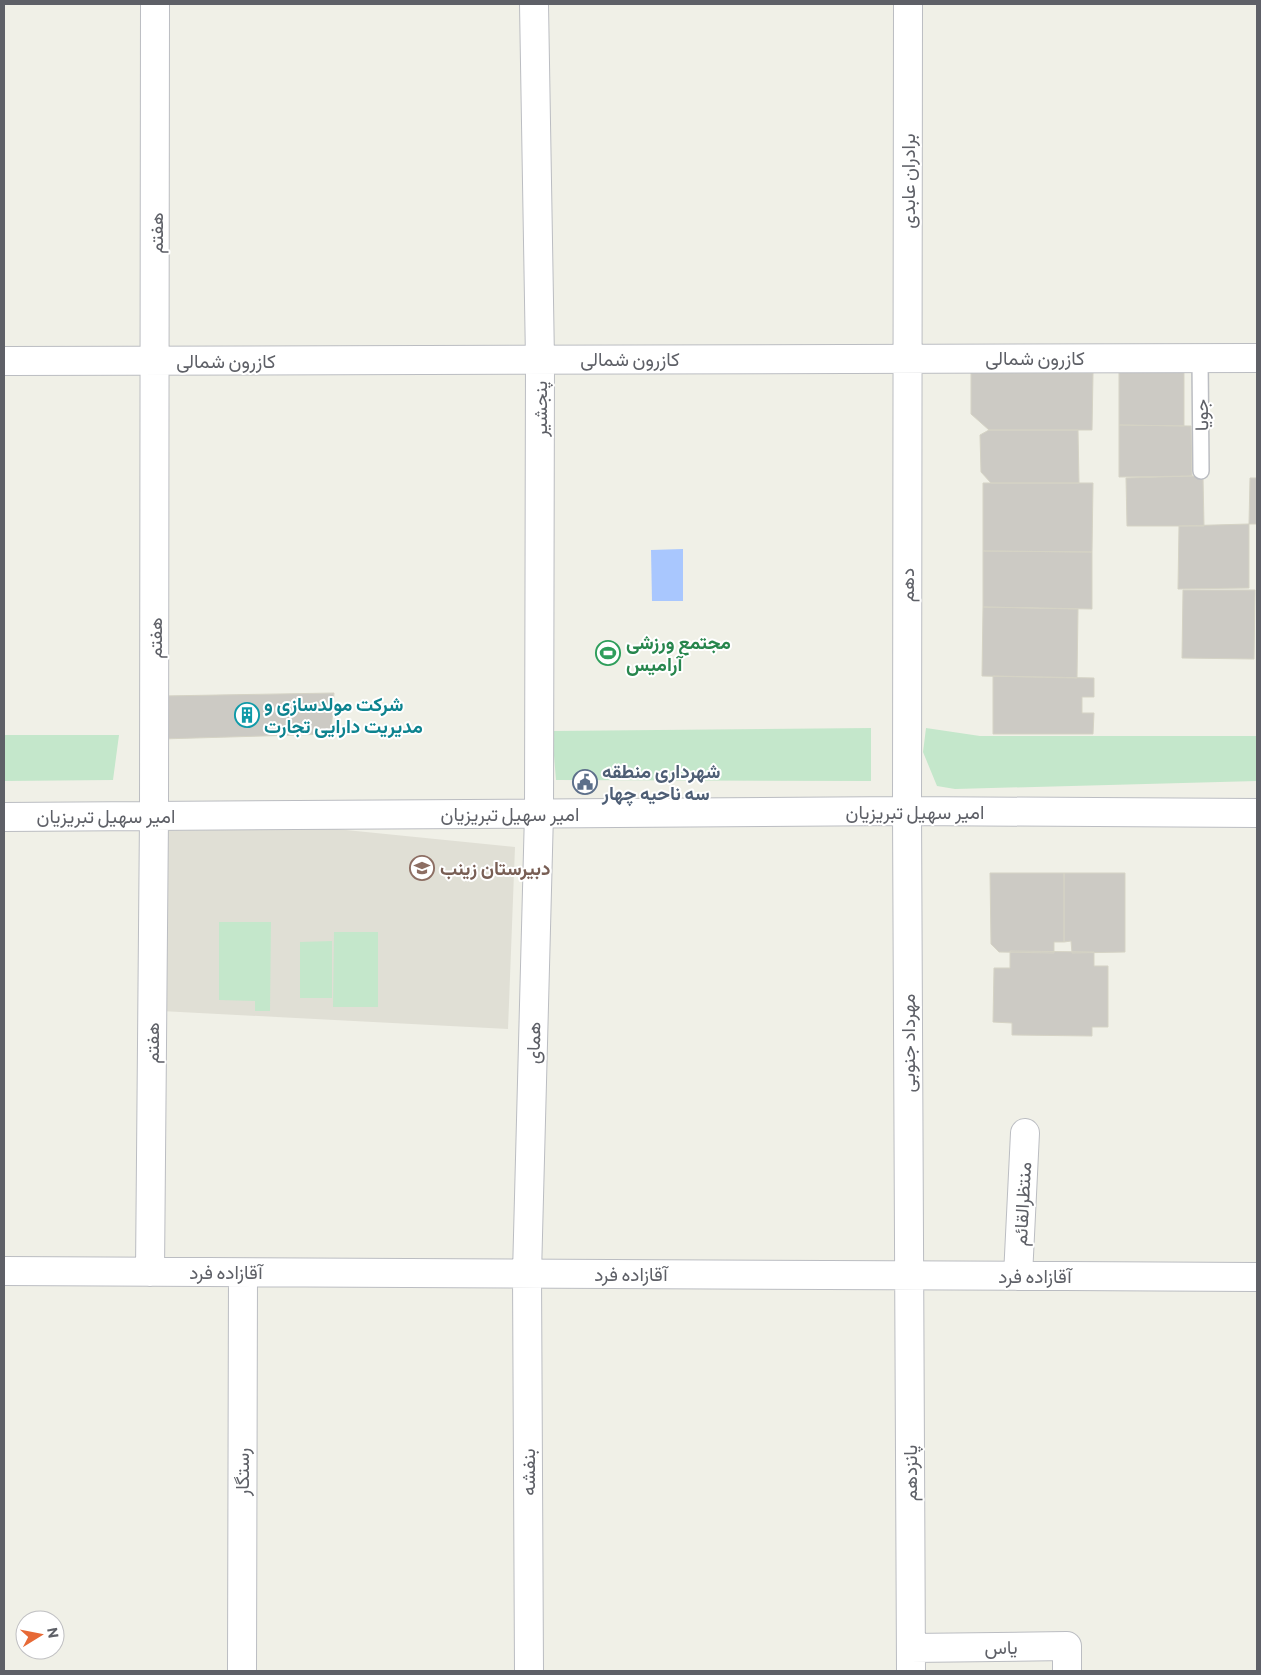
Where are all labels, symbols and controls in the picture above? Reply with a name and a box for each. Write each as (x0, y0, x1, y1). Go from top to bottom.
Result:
street label: برادران عابدی (896, 133, 920, 229)
street label: هفتم (144, 212, 169, 254)
street label: کازرون شمالی (985, 346, 1085, 370)
street label: کازرون شمالی (580, 347, 680, 371)
street label: کازرون شمالی (176, 349, 276, 373)
street label: پنجشیر (528, 381, 554, 438)
street label: جویا (1189, 399, 1213, 431)
street label: دهم (895, 568, 920, 602)
street label: هفتم (143, 617, 168, 659)
place label: مجتمع ورزشی آرامیس (626, 630, 731, 677)
sports icon: مجتمع ورزشی آرامیس (595, 640, 621, 666)
place label: شرکت مولدسازی و مدیریت دارایی تجارت (264, 692, 423, 739)
building icon: شرکت مولدسازی و مدیریت دارایی تجارت (234, 702, 260, 728)
place label: شهرداری منطقه سه ناحیه چهار (601, 759, 720, 807)
public building icon: شهرداری منطقه سه ناحیه چهار (572, 769, 598, 795)
street label: امیر سهیل تبریزیان (846, 800, 984, 824)
street label: امیر سهیل تبریزیان (441, 802, 579, 826)
street label: امیر سهیل تبریزیان (37, 804, 175, 828)
school or university icon: دبیرستان زینب (409, 855, 435, 881)
place label: دبیرستان زینب (440, 856, 551, 881)
street label: مهرداد جنوبی (896, 994, 920, 1092)
street label: هفتم (140, 1022, 165, 1064)
street label: همای (521, 1022, 545, 1064)
street label: منتظرالقائم (1008, 1161, 1037, 1247)
street label: آقازاده فرد (189, 1260, 264, 1284)
street label: آقازاده فرد (594, 1262, 669, 1286)
street label: آقازاده فرد (998, 1264, 1073, 1288)
street label: پانزدهم (898, 1445, 924, 1501)
street label: رستگار (230, 1448, 254, 1497)
street label: بنفشه (516, 1448, 540, 1496)
north arrow (15, 1610, 65, 1660)
text: N (44, 1626, 63, 1639)
street label: یاس (984, 1635, 1018, 1659)

